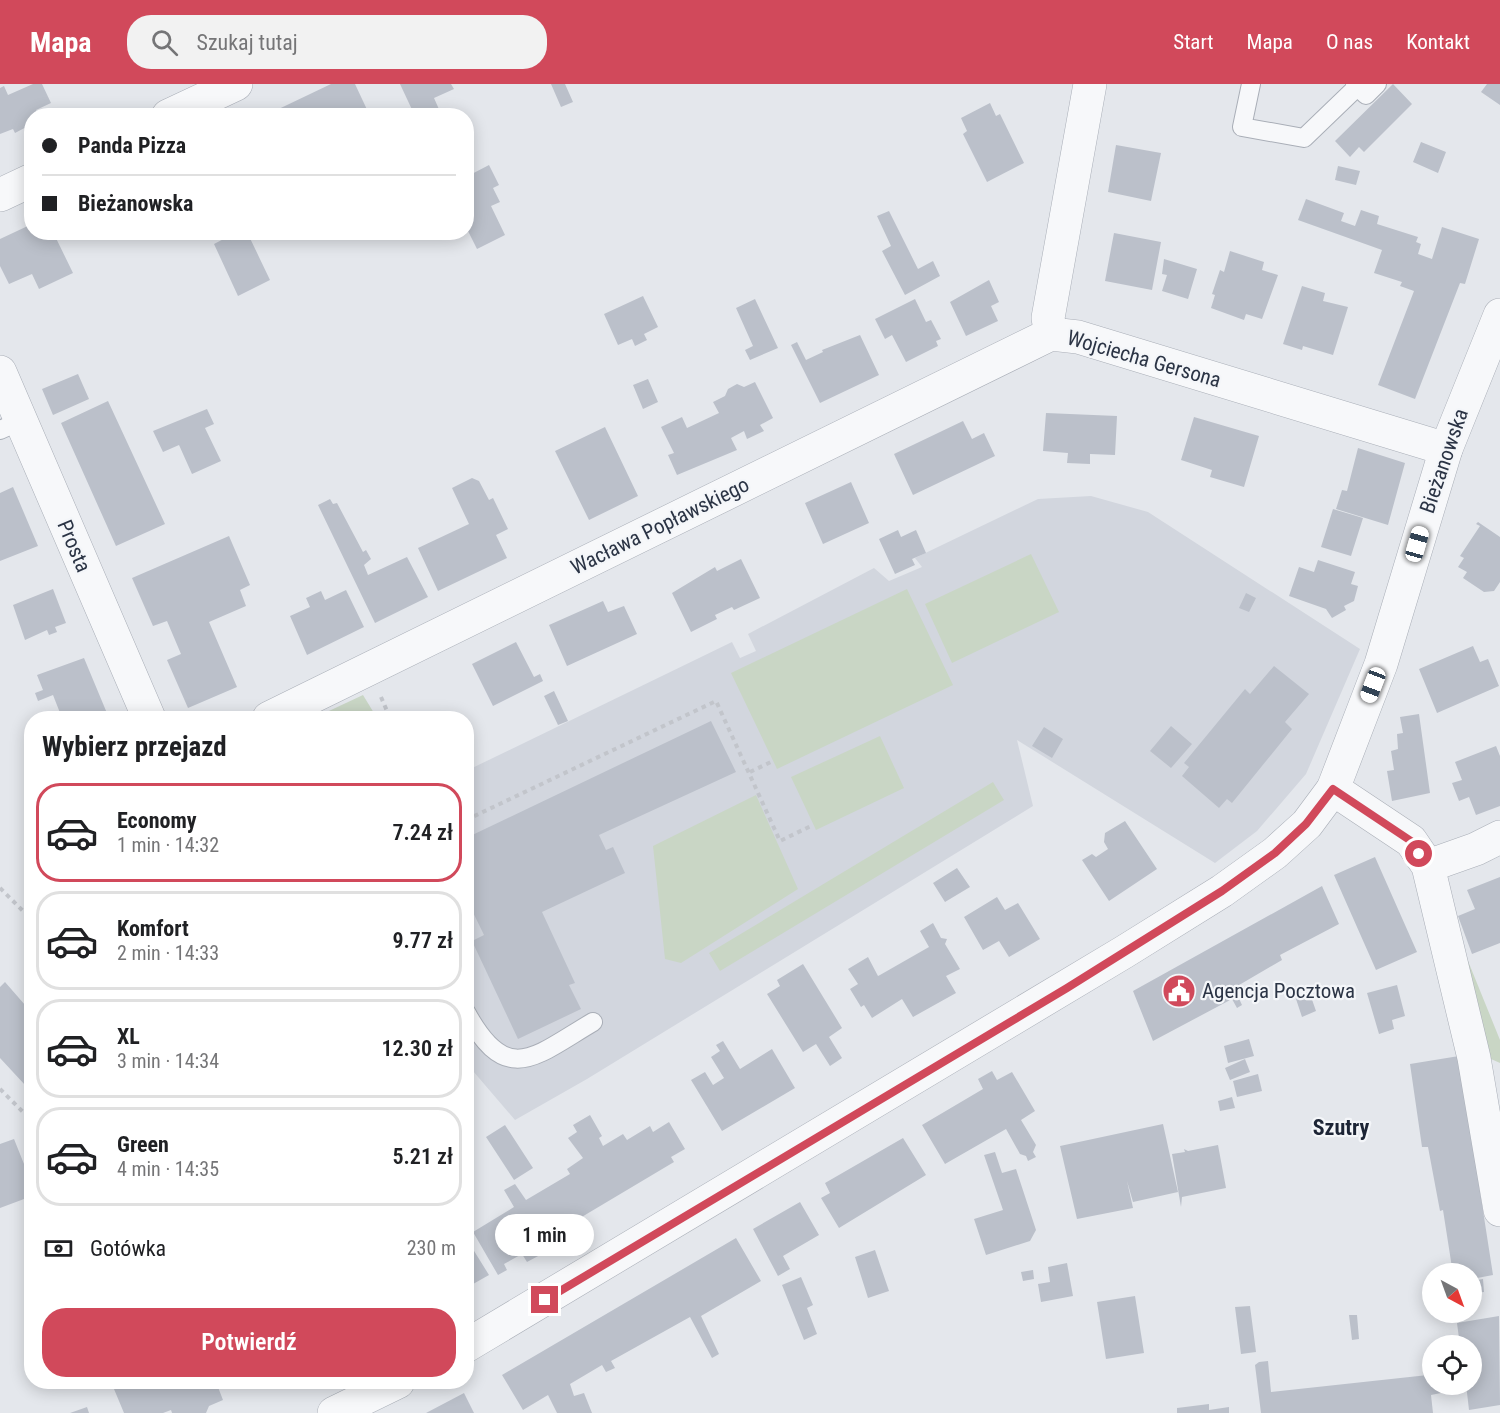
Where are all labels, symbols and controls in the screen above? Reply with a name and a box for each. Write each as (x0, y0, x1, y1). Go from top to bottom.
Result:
search box (127, 15, 547, 69)
text: Mapa (30, 26, 91, 59)
icon: search (148, 26, 181, 59)
text: Szukaj tutaj (196, 30, 298, 55)
text: Start (1173, 30, 1214, 54)
text: Mapa (1247, 30, 1293, 54)
text: O nas (1326, 30, 1373, 54)
text: Kontakt (1406, 30, 1470, 54)
text: Panda Pizza (78, 133, 186, 158)
text: Bieżanowska (78, 191, 193, 216)
street label: Wojciecha Gersona (1064, 326, 1224, 392)
street label: Bieżanowska (1415, 406, 1473, 516)
street label: Wacława Popławskiego (567, 472, 753, 580)
street label: Prosta (52, 516, 96, 576)
car (1403, 524, 1431, 564)
car (1358, 665, 1388, 705)
text: Wybierz przejazd (42, 731, 227, 763)
icon: car (45, 806, 99, 860)
text: Economy (117, 808, 197, 833)
text: 7.24 zł (392, 820, 453, 845)
text: 1 min · 14:32 (117, 833, 219, 857)
route start (1405, 840, 1432, 867)
icon: car (45, 914, 99, 968)
text: Komfort (117, 916, 189, 941)
text: 9.77 zł (392, 928, 453, 953)
text: 2 min · 14:33 (117, 941, 219, 965)
public building icon: Agencja Pocztowa (1161, 973, 1197, 1009)
place label: Agencja Pocztowa (1202, 979, 1355, 1003)
icon: car (45, 1022, 99, 1076)
text: XL (117, 1024, 140, 1049)
text: 12.30 zł (381, 1036, 453, 1061)
text: 3 min · 14:34 (117, 1049, 219, 1073)
district label: Szutry (1313, 1115, 1370, 1140)
icon: car (45, 1130, 99, 1184)
text: Green (117, 1132, 169, 1157)
text: 5.21 zł (392, 1144, 453, 1169)
text: 4 min · 14:35 (117, 1157, 219, 1181)
callout: 1 min (496, 1213, 594, 1255)
text: 1 min (522, 1223, 567, 1247)
icon: cash (42, 1232, 75, 1265)
text: Gotówka (90, 1236, 166, 1261)
text: 230 m (407, 1236, 456, 1260)
north arrow (1422, 1263, 1482, 1323)
map controls (1422, 1263, 1482, 1395)
route end (531, 1286, 558, 1313)
button: Potwierdź (42, 1308, 456, 1377)
button: locate (1422, 1335, 1482, 1395)

